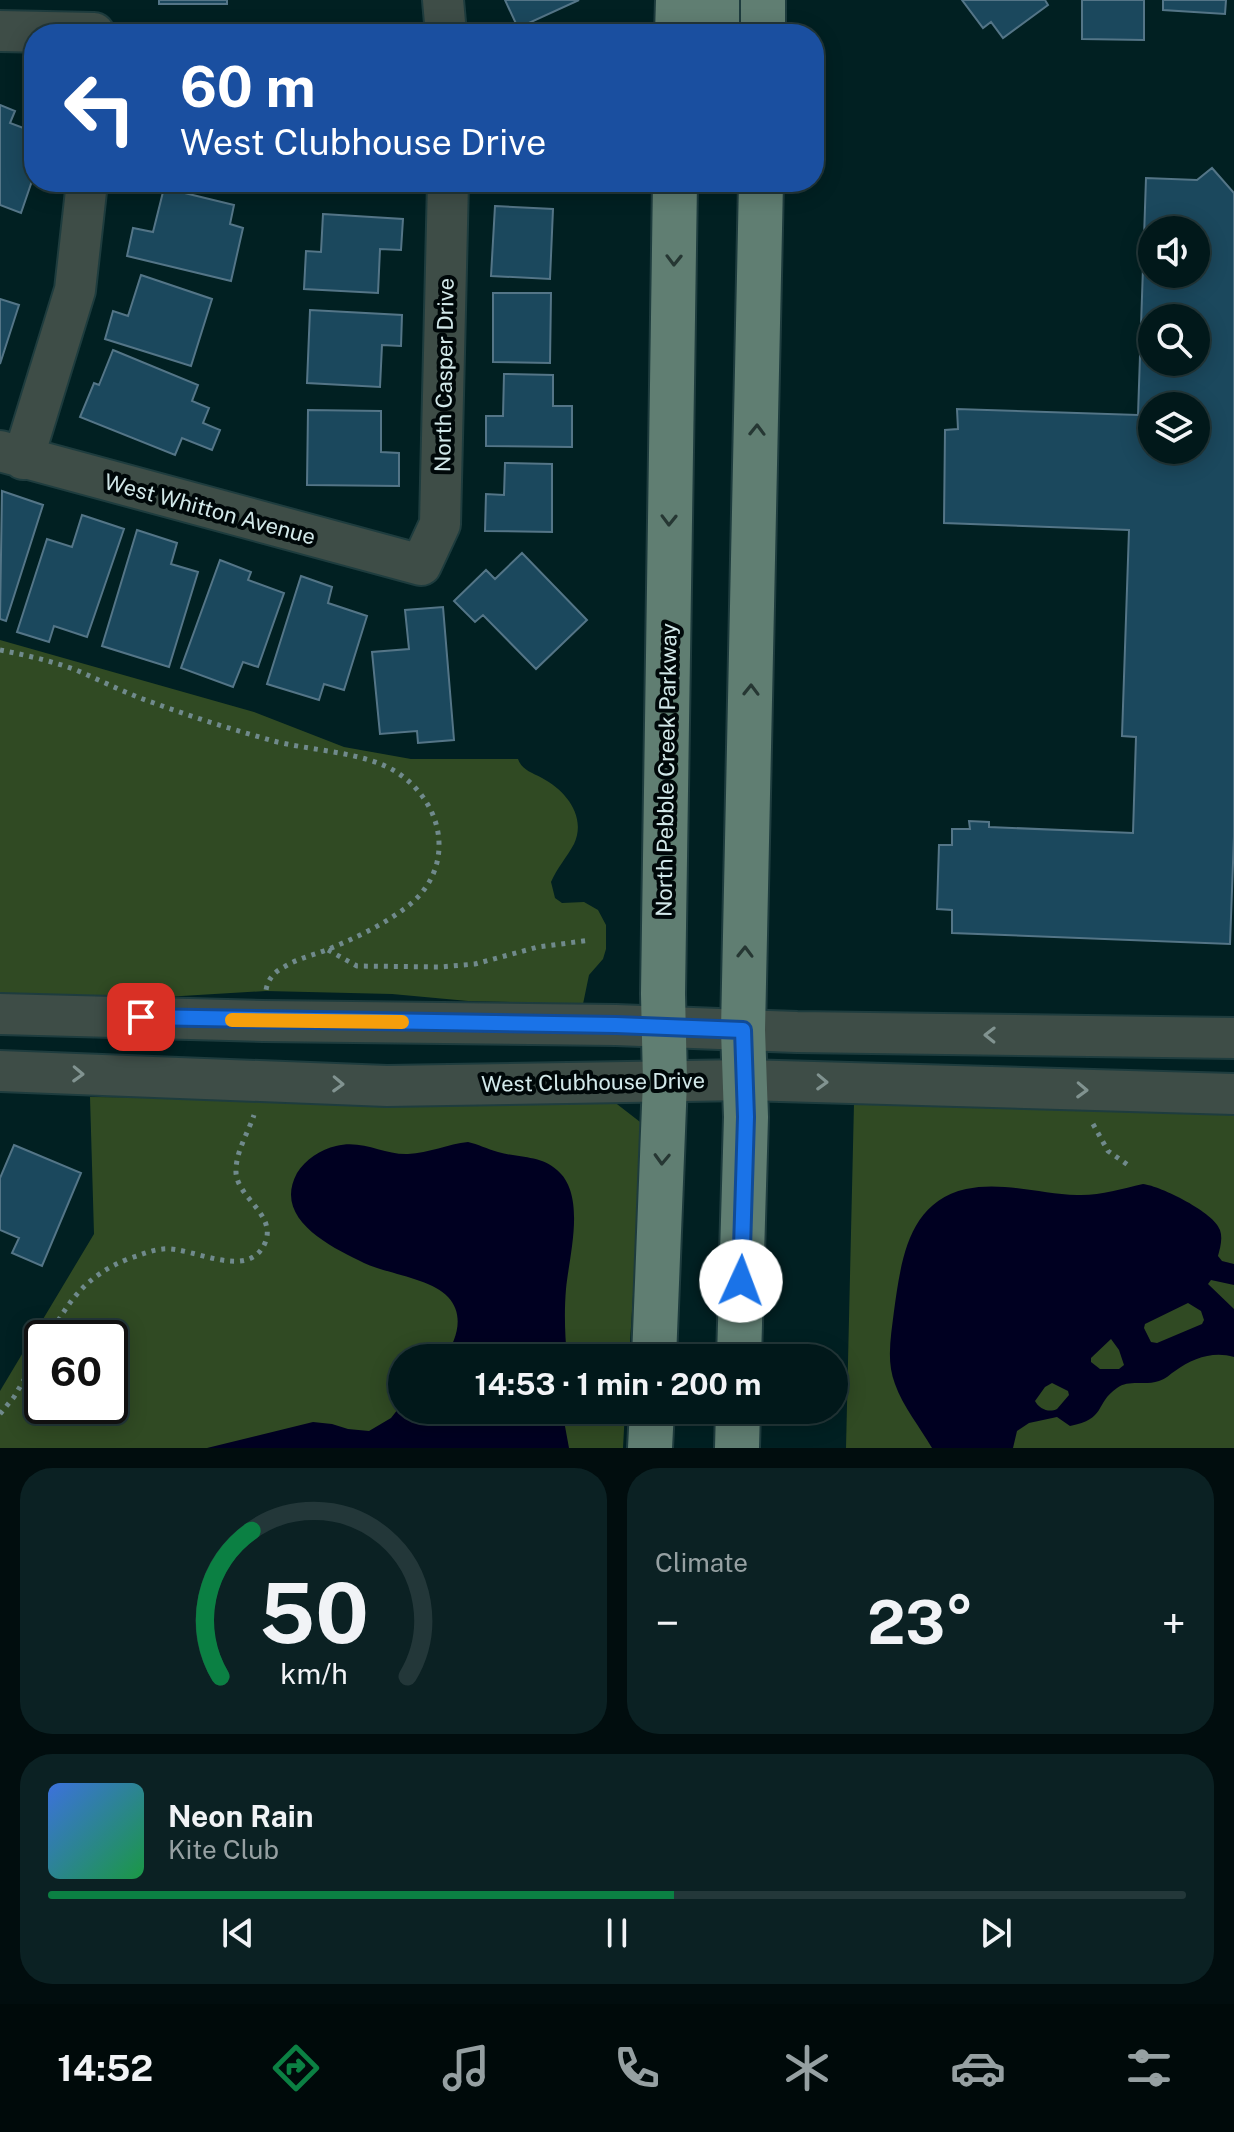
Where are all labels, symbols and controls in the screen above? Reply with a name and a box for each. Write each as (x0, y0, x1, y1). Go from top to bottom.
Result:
text: 60 m (180, 54, 316, 120)
icon: left (48, 56, 152, 160)
text: West Clubhouse Drive (180, 121, 546, 163)
map controls (1138, 216, 1210, 464)
button: sound (1138, 216, 1210, 288)
one-way arrow (665, 254, 682, 267)
street label: North Casper Drive (429, 278, 459, 472)
button: search (1138, 304, 1210, 376)
button: layers (1138, 392, 1210, 464)
one-way arrow (748, 423, 766, 436)
street label: West Whitton Avenue (102, 468, 318, 550)
one-way arrow (660, 514, 678, 527)
street label: North Pebble Creek Parkway (650, 623, 682, 917)
one-way arrow (743, 683, 760, 696)
one-way arrow (737, 945, 754, 958)
pin (107, 983, 175, 1051)
icon: arrive (119, 995, 163, 1039)
one-way arrow (983, 1026, 996, 1043)
one-way arrow (72, 1065, 85, 1082)
street label: West Clubhouse Drive (481, 1067, 705, 1097)
one-way arrow (816, 1074, 829, 1091)
one-way arrow (332, 1075, 345, 1093)
one-way arrow (1076, 1081, 1089, 1098)
one-way arrow (654, 1153, 671, 1166)
position arrow (699, 1239, 783, 1323)
speed limit sign: 60 (24, 1320, 128, 1424)
text: 14:53 · 1 min · 200 m (475, 1366, 761, 1402)
text: Climate (655, 1547, 748, 1578)
text: 50 (259, 1564, 368, 1662)
text: 23° (867, 1587, 974, 1658)
text: − (655, 1597, 679, 1649)
text: + (1162, 1597, 1186, 1649)
text: km/h (280, 1657, 347, 1690)
text: Neon Rain (168, 1798, 314, 1834)
text: Kite Club (168, 1834, 279, 1865)
icon: previous (216, 1911, 260, 1955)
icon: pause (595, 1911, 639, 1955)
icon: next (974, 1911, 1018, 1955)
icon: directions (268, 2040, 324, 2096)
icon: music (438, 2040, 494, 2096)
icon: phone (609, 2040, 665, 2096)
icon: climate (779, 2040, 835, 2096)
icon: car (950, 2040, 1006, 2096)
icon: filters (1121, 2040, 1177, 2096)
text: 14:52 (57, 2047, 153, 2089)

